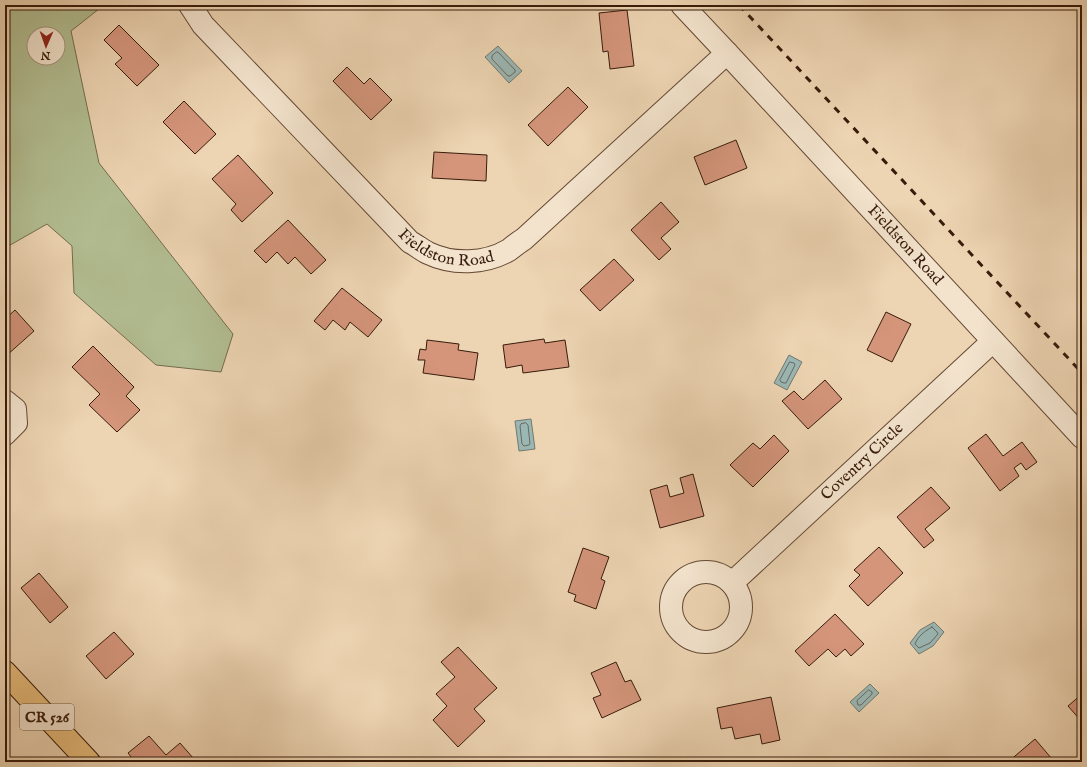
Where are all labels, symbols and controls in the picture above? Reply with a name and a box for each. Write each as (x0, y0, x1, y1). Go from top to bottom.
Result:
north arrow (26, 26, 66, 66)
text: N (40, 48, 52, 62)
street label: Fieldston Road (863, 201, 947, 290)
street label: Fieldston Road (393, 225, 497, 271)
street label: Coventry Circle (817, 419, 908, 505)
road number: CR 526 (20, 704, 74, 730)

